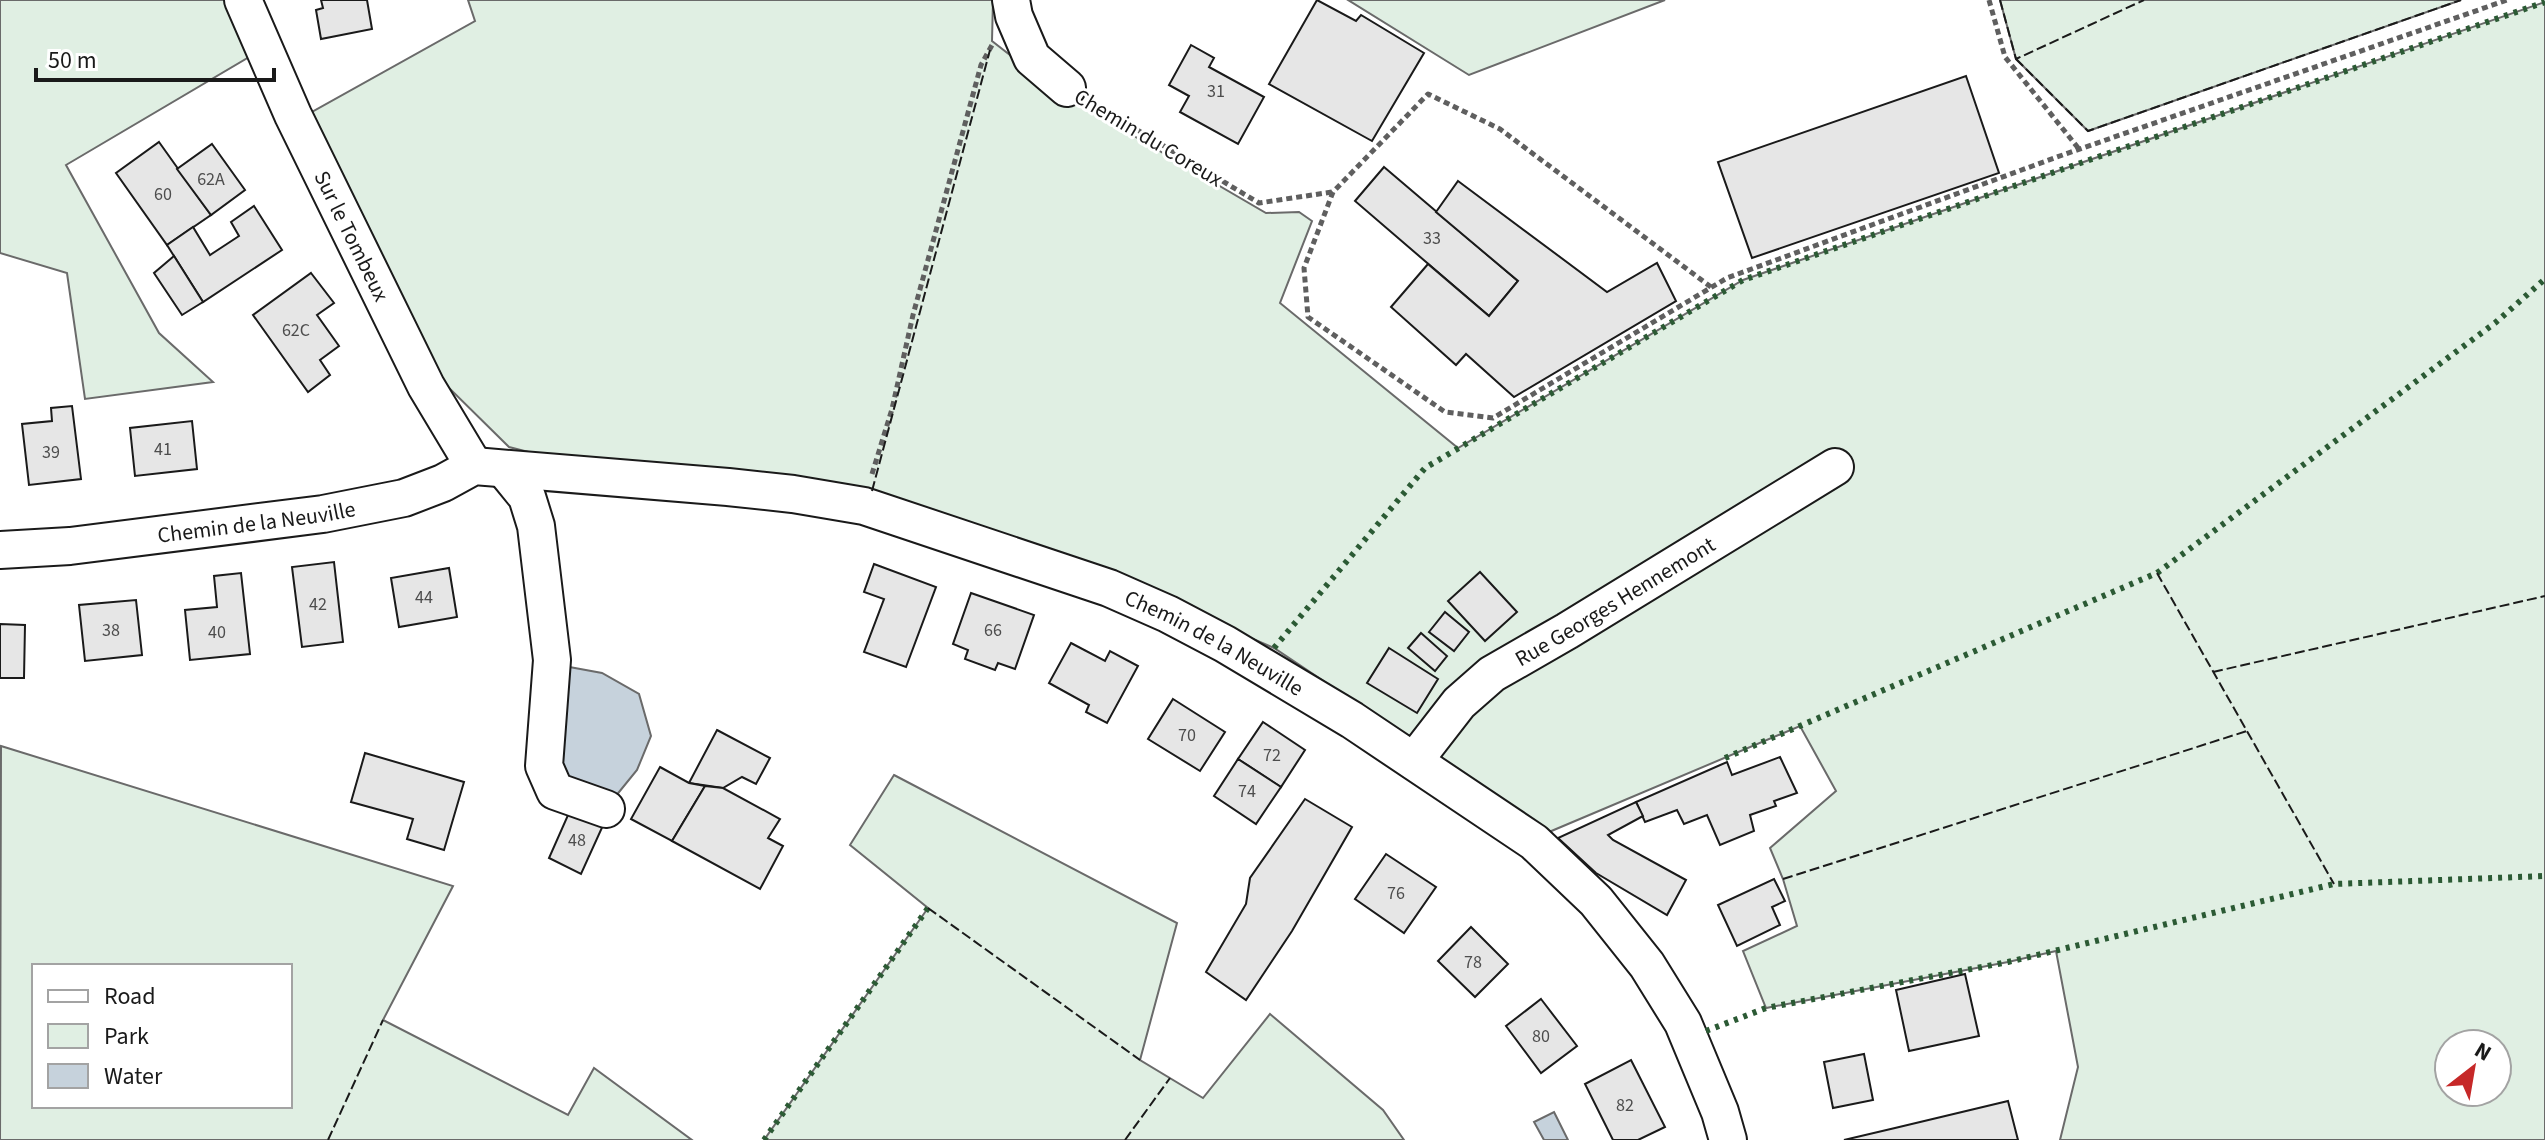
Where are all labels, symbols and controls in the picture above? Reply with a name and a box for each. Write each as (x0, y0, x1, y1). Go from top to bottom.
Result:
scale bar (36, 32, 274, 82)
text: 50 m (48, 43, 97, 78)
house number: 31 (1207, 79, 1225, 104)
street label: Chemin du Coreux (1068, 81, 1229, 195)
street label: Sur le Tombeux (306, 165, 397, 307)
house number: 62A (197, 167, 225, 192)
house number: 60 (154, 182, 172, 207)
house number: 33 (1423, 226, 1441, 251)
house number: 62C (282, 318, 310, 343)
house number: 41 (154, 437, 172, 462)
house number: 39 (42, 440, 60, 465)
street label: Chemin de la Neuville (156, 493, 358, 552)
street label: Rue Georges Hennemont (1509, 529, 1722, 675)
street label: Chemin de la Neuville (1119, 582, 1309, 704)
house number: 44 (415, 585, 433, 610)
house number: 42 (309, 592, 327, 617)
house number: 38 (102, 618, 120, 643)
house number: 66 (984, 618, 1002, 643)
house number: 40 (208, 620, 226, 645)
house number: 70 (1178, 723, 1196, 748)
house number: 72 (1263, 743, 1281, 768)
house number: 74 (1238, 779, 1256, 804)
house number: 48 (568, 828, 586, 853)
house number: 76 (1387, 881, 1405, 906)
house number: 78 (1464, 950, 1482, 975)
legend (32, 964, 292, 1108)
text: Road (104, 979, 156, 1014)
text: Park (104, 1019, 149, 1054)
house number: 80 (1532, 1024, 1550, 1049)
north arrow (2433, 1028, 2513, 1108)
text: N (2468, 1034, 2497, 1069)
text: Water (104, 1059, 163, 1094)
house number: 82 (1616, 1093, 1634, 1118)

